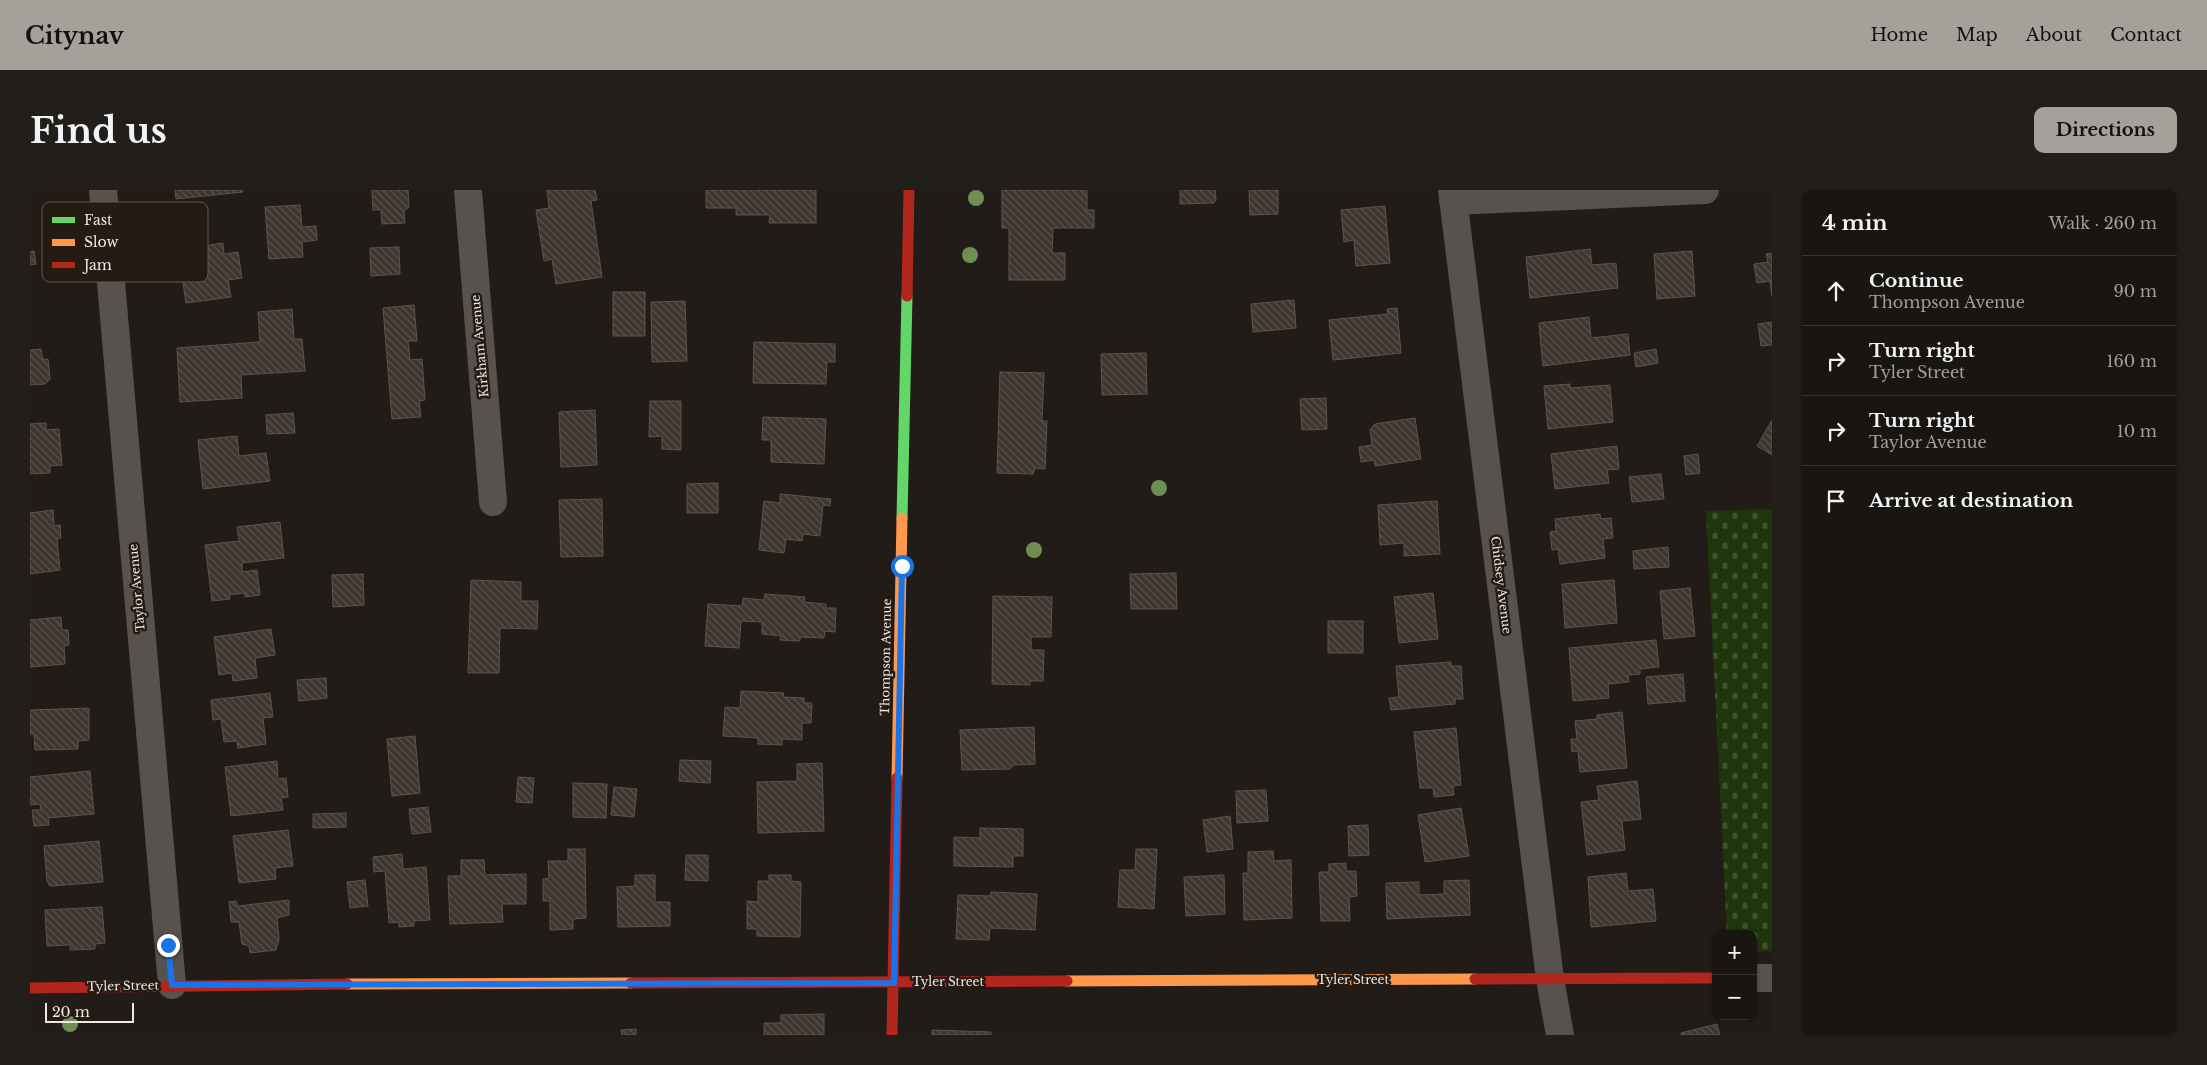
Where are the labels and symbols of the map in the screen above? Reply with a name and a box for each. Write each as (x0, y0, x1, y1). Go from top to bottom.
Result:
legend (42, 202, 208, 282)
text: Fast (84, 211, 113, 229)
text: Slow (84, 233, 118, 251)
text: Jam (82, 256, 112, 274)
street label: Kirkham Avenue (468, 294, 491, 398)
street label: Chidsey Avenue (1488, 535, 1515, 635)
street label: Taylor Avenue (125, 543, 148, 633)
route start (891, 555, 914, 578)
street label: Thompson Avenue (877, 598, 894, 716)
route end (157, 934, 180, 957)
street label: Tyler Street (1317, 972, 1390, 987)
street label: Tyler Street (912, 974, 985, 989)
street label: Tyler Street (87, 977, 160, 994)
scale bar (45, 1000, 134, 1023)

